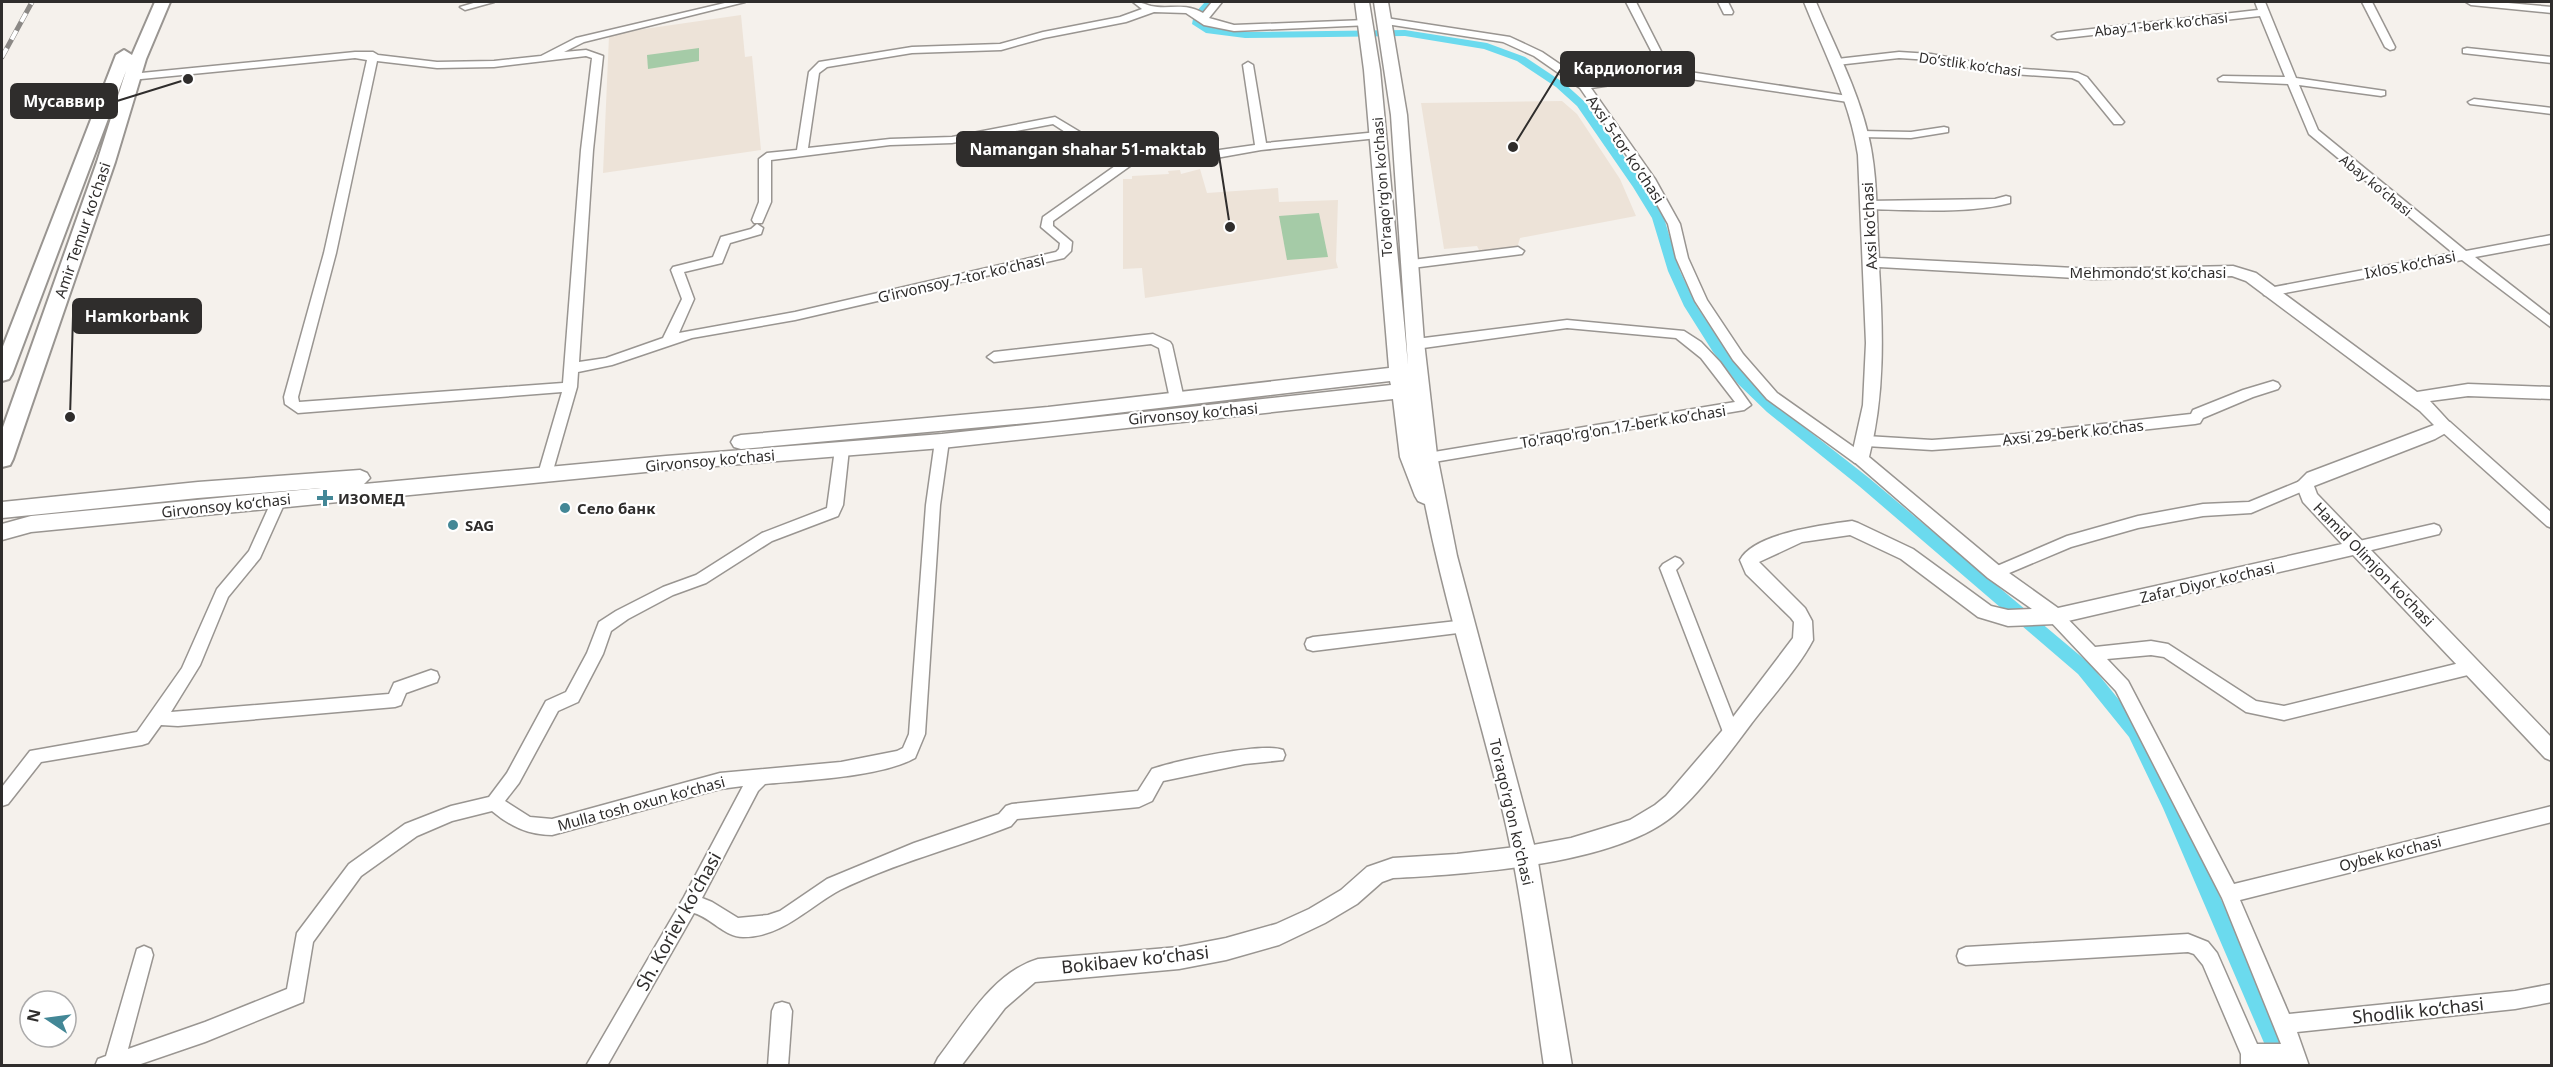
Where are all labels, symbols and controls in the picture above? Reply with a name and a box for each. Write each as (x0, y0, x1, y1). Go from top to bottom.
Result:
street label: Аbay 1-berk koʼchasi (2093, 8, 2229, 40)
street label: Doʻstlik koʻchasi (1918, 47, 2022, 81)
callout: Кардиология (1561, 52, 1694, 86)
text: Кардиология (1573, 57, 1683, 79)
callout: Мусаввир (11, 84, 117, 118)
text: Мусаввир (23, 90, 105, 112)
street label: Аxsi 5-tor koʼchasi (1582, 91, 1670, 207)
street label: To'raqo'rg'on ko'chasi (1368, 117, 1396, 257)
callout: Namangan shahar 51-maktab (957, 132, 1218, 166)
text: Namangan shahar 51-maktab (970, 138, 1206, 160)
street label: Abay koʻchasi (2336, 150, 2416, 220)
street label: Amir Temur koʻchasi (49, 159, 115, 301)
street label: Axsi ko'chasi (1857, 182, 1881, 270)
street label: Ixlos koʻchasi (2363, 245, 2457, 283)
street label: Gʼirvonsoy 7-tor koʼchasi (876, 249, 1046, 307)
street label: Mehmondoʻst koʻchasi (2070, 262, 2226, 282)
callout: Hamkorbank (73, 299, 201, 333)
text: Hamkorbank (85, 305, 189, 327)
street label: Girvonsoy koʻchasi (1127, 397, 1259, 429)
street label: To'raqo'rg'on 17-berk koʼchasi (1519, 400, 1727, 452)
street label: Аxsi 29-berk koʼchas (2001, 415, 2145, 449)
street label: Girvonsoy koʻchasi (644, 444, 776, 476)
street label: Girvonsoy koʻchasi (160, 488, 292, 522)
place label: ИЗОМЕД (338, 488, 405, 508)
marker: ИЗОМЕД (316, 489, 334, 507)
place label: Село банк (577, 498, 656, 518)
street label: Hamid Olimjon ko'chasi (2309, 498, 2439, 630)
marker: Село банк (558, 501, 572, 515)
place label: SAG (465, 515, 494, 535)
marker: SAG (446, 518, 460, 532)
street label: Zafar Diyor koʻchasi (2138, 557, 2276, 607)
street label: To'raqo'rg'on ko'chasi (1485, 737, 1539, 887)
street label: Mulla tosh oxun koʻchasi (555, 771, 727, 835)
street label: Oybek koʻchasi (2337, 831, 2443, 875)
street label: Sh. Koriev koʻchasi (630, 847, 726, 995)
street label: Bokibaev koʻchasi (1060, 939, 1210, 979)
north arrow (18, 989, 78, 1049)
street label: Shodlik ko‘chasi (2351, 991, 2485, 1029)
text: N (21, 1007, 46, 1024)

